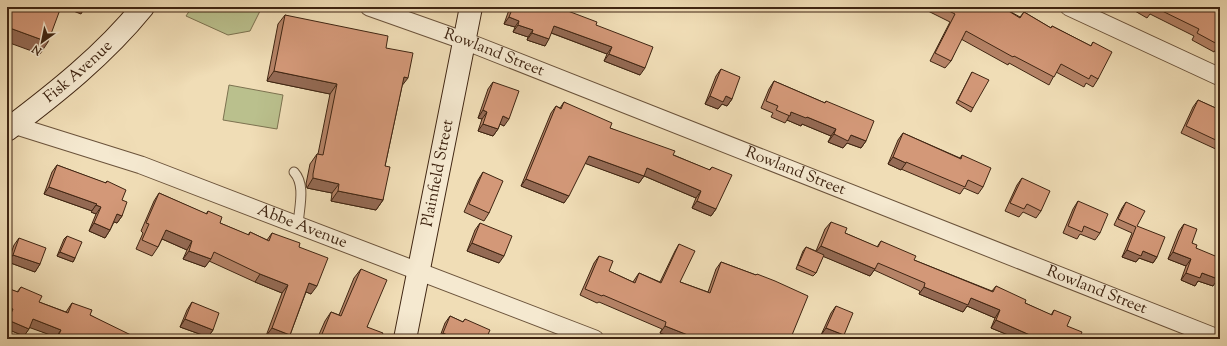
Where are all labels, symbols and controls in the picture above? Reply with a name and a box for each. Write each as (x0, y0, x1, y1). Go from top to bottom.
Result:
north arrow (22, 22, 62, 62)
street label: Rowland Street (440, 23, 548, 83)
street label: Fisk Avenue (39, 35, 118, 109)
text: N (29, 40, 46, 59)
street label: Plainfield Street (416, 117, 460, 229)
street label: Rowland Street (742, 141, 849, 202)
street label: Abbe Avenue (254, 199, 350, 254)
street label: Rowland Street (1043, 260, 1151, 321)

